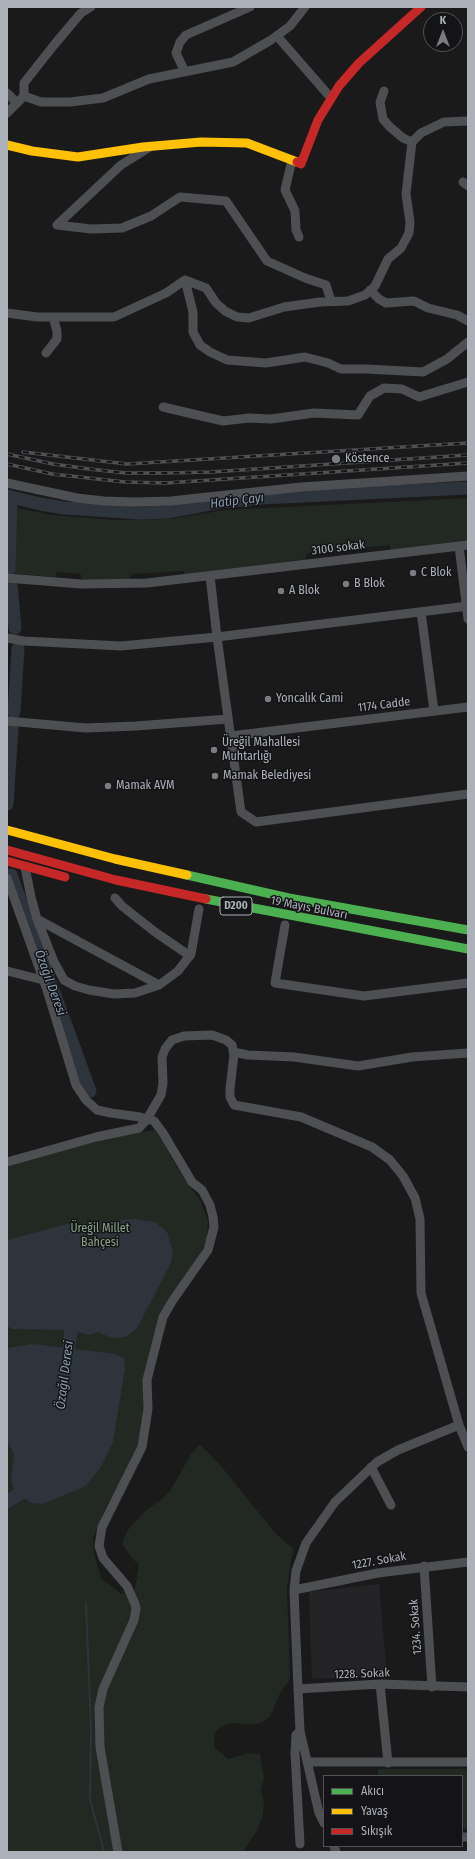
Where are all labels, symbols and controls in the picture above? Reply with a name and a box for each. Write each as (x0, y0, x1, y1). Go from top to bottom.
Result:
north arrow (423, 12, 463, 52)
text: K (440, 14, 446, 27)
place label: Köstence (345, 452, 389, 466)
marker: Köstence (330, 453, 342, 465)
water label: Hatip Çayı (209, 490, 265, 512)
street label: 3100 sokak (311, 538, 365, 558)
place label: C Blok (421, 566, 451, 580)
marker: C Blok (408, 568, 418, 578)
place label: B Blok (354, 577, 385, 591)
marker: B Blok (341, 579, 351, 589)
place label: A Blok (289, 584, 320, 598)
marker: A Blok (276, 586, 286, 596)
place label: Yoncalık Cami (276, 692, 343, 706)
marker: Yoncalık Cami (263, 694, 273, 704)
street label: 1174 Cadde (357, 695, 411, 715)
place label: Üreğil Mahallesi Muhtarlığı (222, 736, 300, 764)
marker: Üreğil Mahallesi Muhtarlığı (209, 745, 219, 755)
place label: Mamak Belediyesi (223, 769, 311, 783)
marker: Mamak Belediyesi (210, 771, 220, 781)
place label: Mamak AVM (116, 779, 175, 793)
marker: Mamak AVM (103, 781, 113, 791)
street label: 19 Mayıs Bulvarı (269, 893, 349, 923)
road number: D200 (220, 897, 252, 915)
water label: Özağıl Deresi (31, 948, 69, 1018)
park label: Üreğil Millet Bahçesi (70, 1222, 130, 1250)
water label: Özağıl Deresi (53, 1340, 77, 1410)
street label: 1227. Sokak (351, 1549, 407, 1573)
street label: 1234. Sokak (407, 1599, 425, 1655)
street label: 1228. Sokak (334, 1666, 390, 1682)
legend (323, 1775, 463, 1847)
text: Akıcı (361, 1784, 384, 1798)
text: Yavaş (361, 1804, 388, 1818)
text: Sıkışık (361, 1824, 392, 1838)

